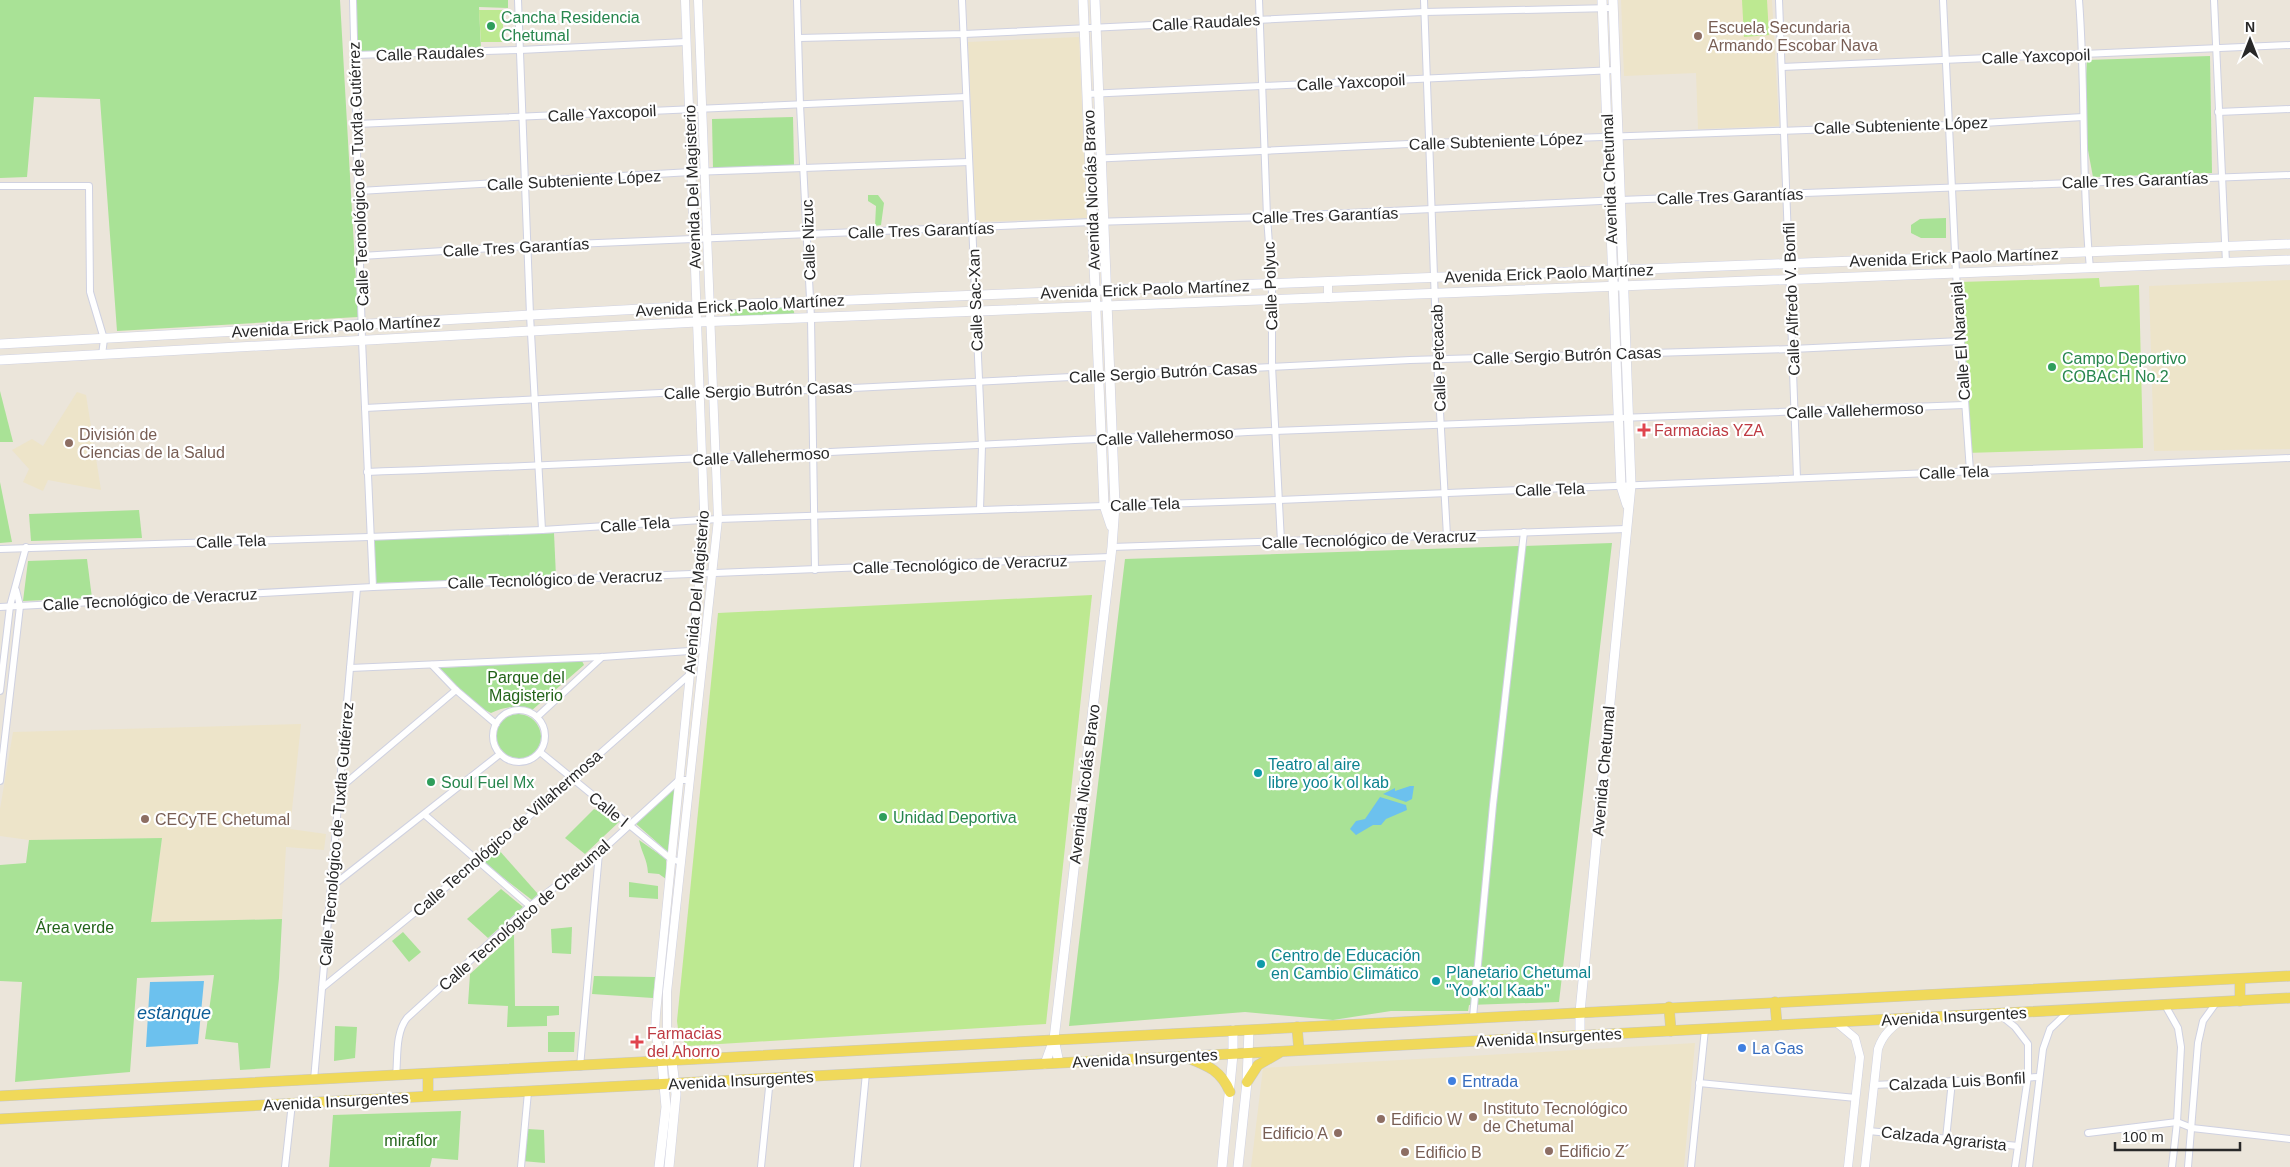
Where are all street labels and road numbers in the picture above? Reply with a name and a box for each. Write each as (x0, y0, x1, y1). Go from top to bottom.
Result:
street label: Calle Raudales (1151, 11, 1261, 34)
street label: Calle Tecnológico de Tuxtla Gutiérrez (345, 41, 372, 307)
street label: Calle Raudales (375, 43, 485, 64)
street label: Calle Yaxcopoil (1981, 46, 2091, 67)
street label: Calle Yaxcopoil (1296, 71, 1406, 94)
street label: Calle Yaxcopoil (547, 102, 657, 125)
street label: Avenida Del Magisterio (681, 105, 704, 269)
street label: Avenida Nicolás Bravo (1080, 109, 1103, 271)
street label: Avenida Chetumal (1599, 113, 1620, 244)
street label: Calle Subteniente López (1814, 114, 1988, 137)
street label: Calle Subteniente López (1409, 130, 1583, 153)
street label: Calle Subteniente López (487, 167, 662, 194)
street label: Calle Tres Garantías (2061, 169, 2209, 192)
street label: Calle Tres Garantías (1656, 185, 1804, 208)
street label: Calle Nizuc (799, 199, 818, 281)
street label: Calle Tres Garantías (1251, 204, 1399, 227)
street label: Calle Tres Garantías (847, 219, 995, 242)
street label: Calle Alfredo V. Bonfil (1780, 222, 1803, 376)
street label: Calle Tres Garantías (442, 235, 590, 260)
street label: Calle Polyuc (1260, 241, 1281, 331)
street label: Avenida Erick Paolo Martínez (1849, 245, 2059, 270)
street label: Calle Sac-Xan (965, 249, 986, 351)
street label: Avenida Erick Paolo Martínez (1444, 261, 1654, 286)
street label: Avenida Erick Paolo Martínez (1040, 277, 1250, 302)
street label: Calle El Naranjal (1948, 281, 1973, 401)
street label: Avenida Erick Paolo Martínez (635, 292, 845, 319)
street label: Calle Petcacab (1428, 304, 1449, 412)
street label: Avenida Erick Paolo Martínez (231, 313, 441, 340)
street label: Calle Sergio Butrón Casas (1473, 344, 1662, 367)
street label: Calle Sergio Butrón Casas (1068, 359, 1258, 386)
street label: Calle Sergio Butrón Casas (664, 379, 853, 402)
street label: Calle Vallehermoso (1786, 400, 1924, 421)
street label: Calle Vallehermoso (1096, 424, 1234, 449)
street label: Calle Vallehermoso (692, 444, 830, 469)
street label: Calle Tela (1919, 463, 1989, 482)
street label: Calle Tela (1515, 480, 1585, 499)
street label: Calle Tela (1110, 495, 1180, 514)
street label: Avenida Del Magisterio (681, 509, 712, 675)
street label: Calle Tela (600, 514, 671, 535)
street label: Calle Tecnológico de Veracruz (1261, 527, 1477, 552)
street label: Calle Tela (196, 532, 266, 551)
street label: Calle Tecnológico de Veracruz (852, 552, 1068, 577)
street label: Calle Tecnológico de Veracruz (447, 567, 663, 592)
street label: Calle Tecnológico de Veracruz (42, 585, 258, 614)
street label: Calle Tecnológico de Tuxtla Gutiérrez (316, 701, 357, 967)
street label: Avenida Nicolás Bravo (1066, 703, 1103, 865)
street label: Avenida Chetumal (1589, 705, 1618, 837)
street label: Calle Tecnológico de Villahermosa (410, 747, 605, 920)
street label: Calle I (586, 789, 632, 830)
street label: Calle Tecnológico de Chetumal (436, 837, 613, 994)
street label: Avenida Insurgentes (1881, 1004, 2027, 1029)
street label: Avenida Insurgentes (1476, 1025, 1622, 1050)
street label: Avenida Insurgentes (1072, 1046, 1218, 1071)
street label: Avenida Insurgentes (668, 1068, 814, 1093)
street label: Calzada Luis Bonfil (1888, 1069, 2026, 1094)
street label: Avenida Insurgentes (263, 1089, 409, 1114)
street label: Calzada Agrarista (1880, 1123, 2008, 1154)

